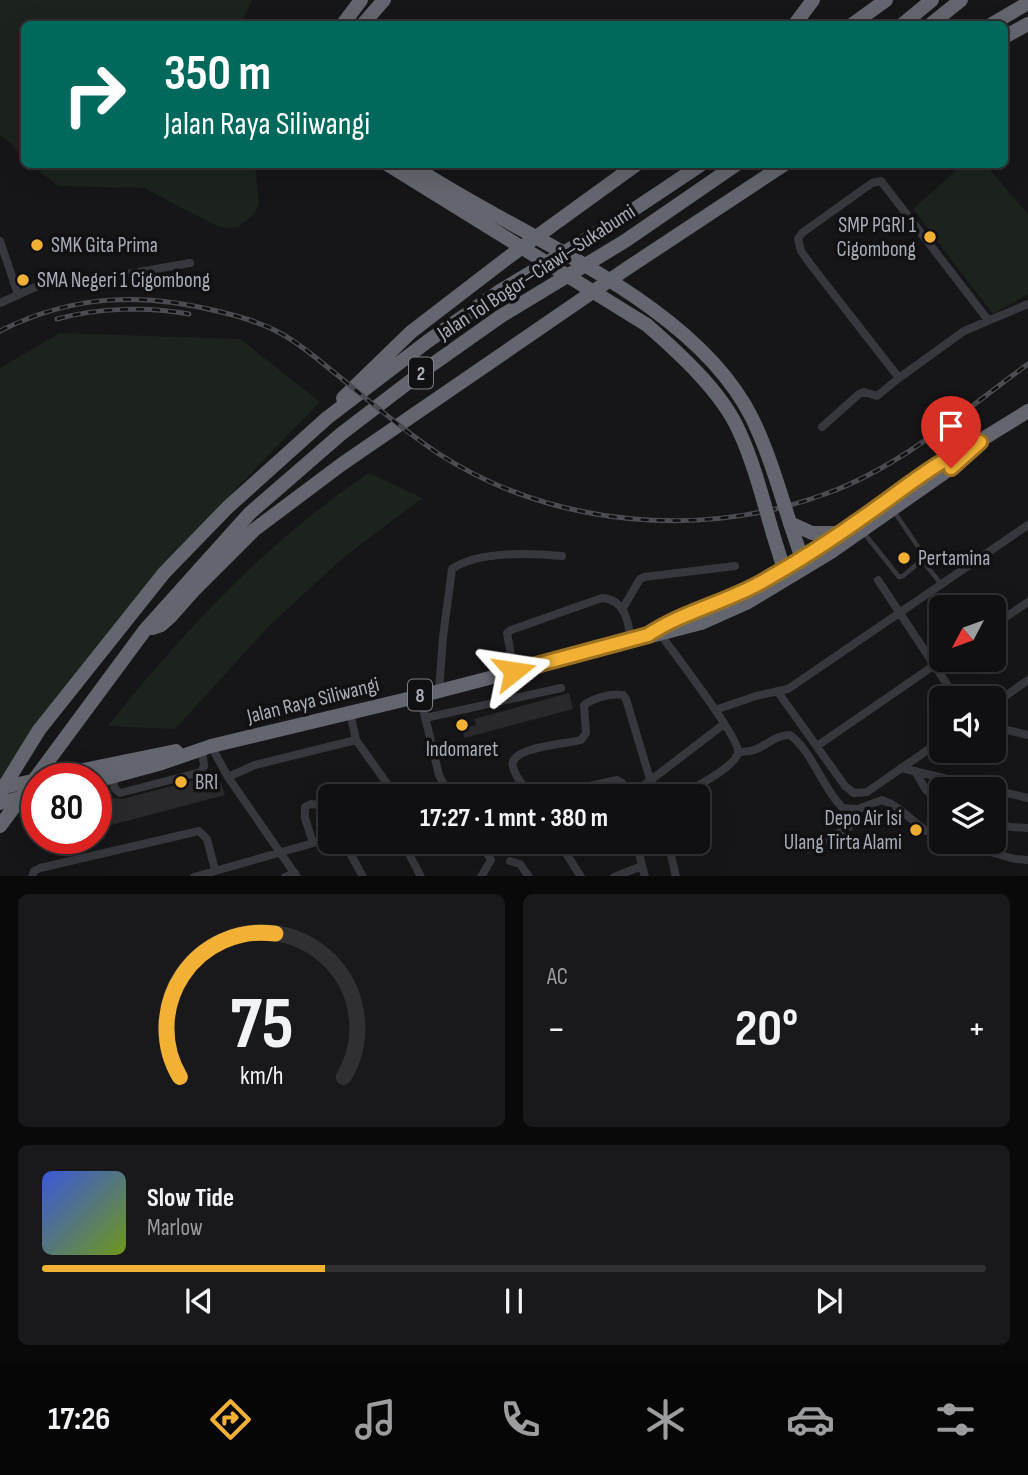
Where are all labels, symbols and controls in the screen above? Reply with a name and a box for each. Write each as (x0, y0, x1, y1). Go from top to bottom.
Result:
text: 350 m (164, 45, 271, 104)
icon: right (49, 49, 140, 140)
text: Jalan Raya Siliwangi (164, 105, 370, 144)
street label: Jalan Tol Bogor–Ciawi–Sukabumi (432, 199, 640, 346)
place label: SMP PGRI 1 Cigombong (837, 213, 917, 262)
marker: SMP PGRI 1 Cigombong (922, 229, 938, 245)
place label: SMK Gita Prima (51, 233, 158, 258)
marker: SMK Gita Prima (29, 237, 45, 253)
place label: SMA Negeri 1 Cigombong (37, 268, 210, 293)
marker: SMA Negeri 1 Cigombong (15, 272, 31, 288)
road number: 2 (409, 358, 433, 388)
pin (921, 396, 981, 468)
icon: arrive (932, 407, 970, 445)
place label: Pertamina (918, 546, 990, 571)
marker: Pertamina (896, 550, 912, 566)
north arrow (929, 595, 1006, 672)
map controls (929, 595, 1006, 854)
position arrow (477, 634, 551, 708)
street label: Jalan Raya Siliwangi (243, 672, 382, 729)
road number: 8 (408, 680, 432, 710)
button: sound (929, 686, 1006, 763)
marker: Indomaret (454, 717, 470, 733)
place label: Indomaret (426, 737, 498, 762)
speed limit sign: 80 (21, 763, 112, 854)
place label: BRI (195, 770, 218, 795)
marker: BRI (173, 774, 189, 790)
button: layers (929, 777, 1006, 854)
text: 17:27 · 1 mnt · 380 m (420, 803, 608, 834)
place label: Depo Air Isi Ulang Tirta Alami (784, 806, 902, 855)
marker: Depo Air Isi Ulang Tirta Alami (908, 822, 924, 838)
text: AC (547, 963, 568, 991)
text: 75 (230, 981, 293, 1069)
text: 20° (735, 998, 798, 1061)
text: − (547, 1007, 566, 1052)
text: + (967, 1007, 986, 1052)
text: km/h (240, 1060, 283, 1091)
text: Slow Tide (147, 1183, 234, 1214)
text: Marlow (147, 1214, 203, 1242)
icon: previous (180, 1282, 218, 1320)
icon: pause (495, 1282, 533, 1320)
icon: next (810, 1282, 848, 1320)
icon: directions (206, 1395, 255, 1444)
icon: music (351, 1395, 400, 1444)
icon: phone (496, 1395, 545, 1444)
icon: climate (641, 1395, 690, 1444)
icon: car (786, 1395, 835, 1444)
icon: filters (931, 1395, 980, 1444)
text: 17:26 (48, 1400, 110, 1439)

